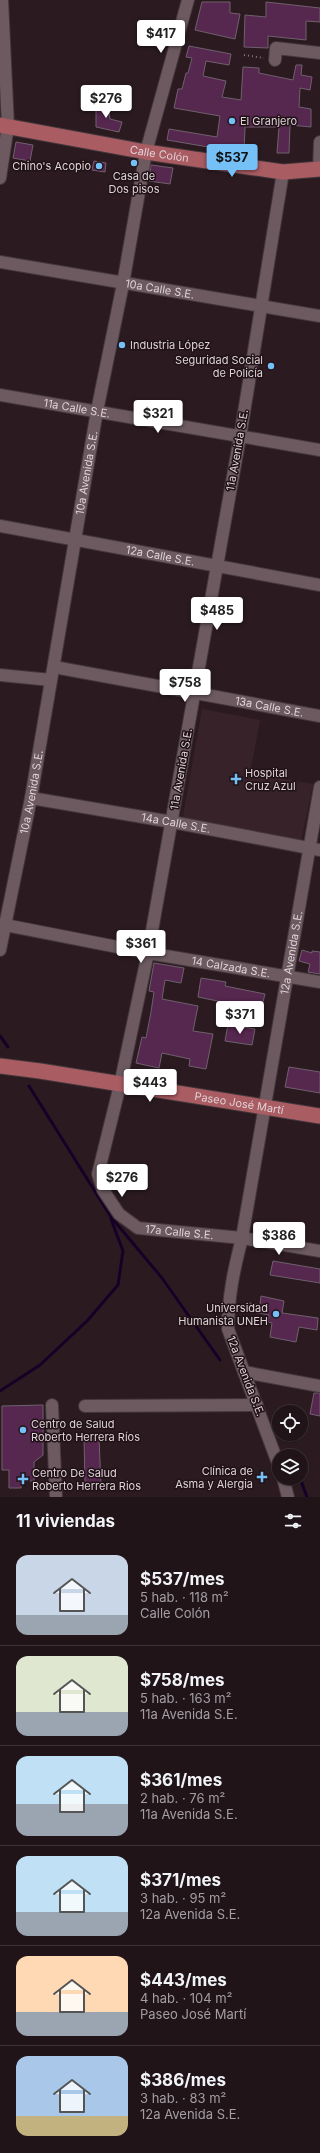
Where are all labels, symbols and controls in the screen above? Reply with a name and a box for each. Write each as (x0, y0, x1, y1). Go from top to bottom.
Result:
pin: $417 (137, 20, 185, 54)
text: $417 (146, 25, 176, 41)
pin: $276 (82, 85, 130, 119)
text: $276 (90, 90, 122, 106)
place label: El Granjero (240, 114, 297, 128)
marker: El Granjero (227, 116, 237, 126)
street label: Calle Colón (129, 142, 190, 165)
pin: $537 (208, 144, 256, 178)
text: $537 (216, 149, 248, 165)
marker: Casa de Dos pisos (129, 158, 139, 168)
place label: Chino's Acopio (12, 159, 91, 173)
marker: Chino's Acopio (94, 161, 104, 171)
place label: Casa de Dos pisos (108, 169, 160, 196)
street label: 10a Calle S.E. (124, 276, 195, 302)
place label: Industria López (130, 338, 210, 352)
marker: Industria López (117, 340, 127, 350)
place label: Seguridad Social de Policía (175, 353, 263, 380)
marker: Seguridad Social de Policía (266, 361, 276, 371)
street label: 11a Calle S.E. (42, 396, 111, 421)
pin: $321 (134, 400, 182, 434)
text: $321 (143, 405, 173, 421)
street label: 11a Avenida S.E. (223, 408, 251, 492)
street label: 10a Avenida S.E. (72, 430, 101, 516)
street label: 12a Calle S.E. (125, 542, 196, 569)
pin: $485 (193, 597, 241, 631)
text: $485 (200, 602, 234, 618)
pin: $758 (161, 669, 209, 703)
text: $758 (169, 674, 201, 690)
street label: 13a Calle S.E. (234, 693, 305, 720)
street label: 11a Avenida S.E. (167, 727, 195, 811)
street label: 10a Avenida S.E. (17, 749, 46, 835)
place label: Hospital Cruz Azul (245, 766, 296, 793)
marker: Hospital Cruz Azul (230, 773, 242, 785)
street label: 14a Calle S.E. (140, 810, 212, 836)
street label: 12a Avenida S.E. (277, 910, 305, 996)
pin: $361 (117, 930, 165, 964)
text: $361 (126, 935, 156, 951)
street label: 14 Calzada S.E. (190, 953, 272, 981)
pin: $371 (216, 1001, 264, 1035)
text: $371 (225, 1006, 255, 1022)
pin: $443 (126, 1069, 174, 1103)
text: $443 (133, 1074, 167, 1090)
street label: Paseo José Martí (194, 1089, 285, 1117)
pin: $276 (98, 1164, 146, 1198)
text: $276 (106, 1169, 138, 1185)
street label: 17a Calle S.E. (145, 1222, 214, 1242)
pin: $386 (255, 1222, 303, 1256)
text: $386 (262, 1227, 296, 1243)
place label: Universidad Humanista UNEH (178, 1301, 268, 1328)
marker: Universidad Humanista UNEH (271, 1309, 281, 1319)
street label: 12a Avenida S.E. (224, 1334, 268, 1418)
map controls (272, 1405, 308, 1485)
button: locate (272, 1405, 308, 1441)
place label: Centro de Salud Roberto Herrera Ríos (31, 1417, 140, 1444)
marker: Centro de Salud Roberto Herrera Ríos (18, 1425, 28, 1435)
button: layers (272, 1449, 308, 1485)
place label: Clínica de Asma y Alergia (175, 1464, 253, 1491)
place label: Centro De Salud Roberto Herrera Rios (32, 1466, 141, 1493)
marker: Clínica de Asma y Alergia (256, 1471, 268, 1483)
marker: Centro De Salud Roberto Herrera Rios (17, 1473, 29, 1485)
icon: filters (282, 1510, 304, 1532)
text: 11 viviendas (16, 1511, 115, 1531)
text: $537/mes (140, 1569, 225, 1589)
icon: home (48, 1571, 96, 1619)
text: 5 hab. · 118 m² (140, 1589, 229, 1605)
text: Calle Colón (140, 1605, 210, 1621)
text: $758/mes (140, 1670, 225, 1690)
icon: home (48, 1672, 96, 1720)
text: 5 hab. · 163 m² (140, 1690, 231, 1706)
text: 11a Avenida S.E. (140, 1706, 238, 1722)
text: $361/mes (140, 1770, 222, 1790)
icon: home (48, 1772, 96, 1820)
text: 2 hab. · 76 m² (140, 1790, 225, 1806)
text: 11a Avenida S.E. (140, 1806, 238, 1822)
text: $371/mes (140, 1870, 221, 1890)
icon: home (48, 1872, 96, 1920)
text: 3 hab. · 95 m² (140, 1890, 226, 1906)
text: 12a Avenida S.E. (140, 1906, 240, 1922)
text: $443/mes (140, 1970, 227, 1990)
icon: home (48, 1972, 96, 2020)
text: 4 hab. · 104 m² (140, 1990, 232, 2006)
text: Paseo José Martí (140, 2006, 246, 2022)
text: $386/mes (140, 2070, 226, 2090)
icon: home (48, 2072, 96, 2120)
text: 3 hab. · 83 m² (140, 2090, 226, 2106)
text: 12a Avenida S.E. (140, 2106, 240, 2122)

